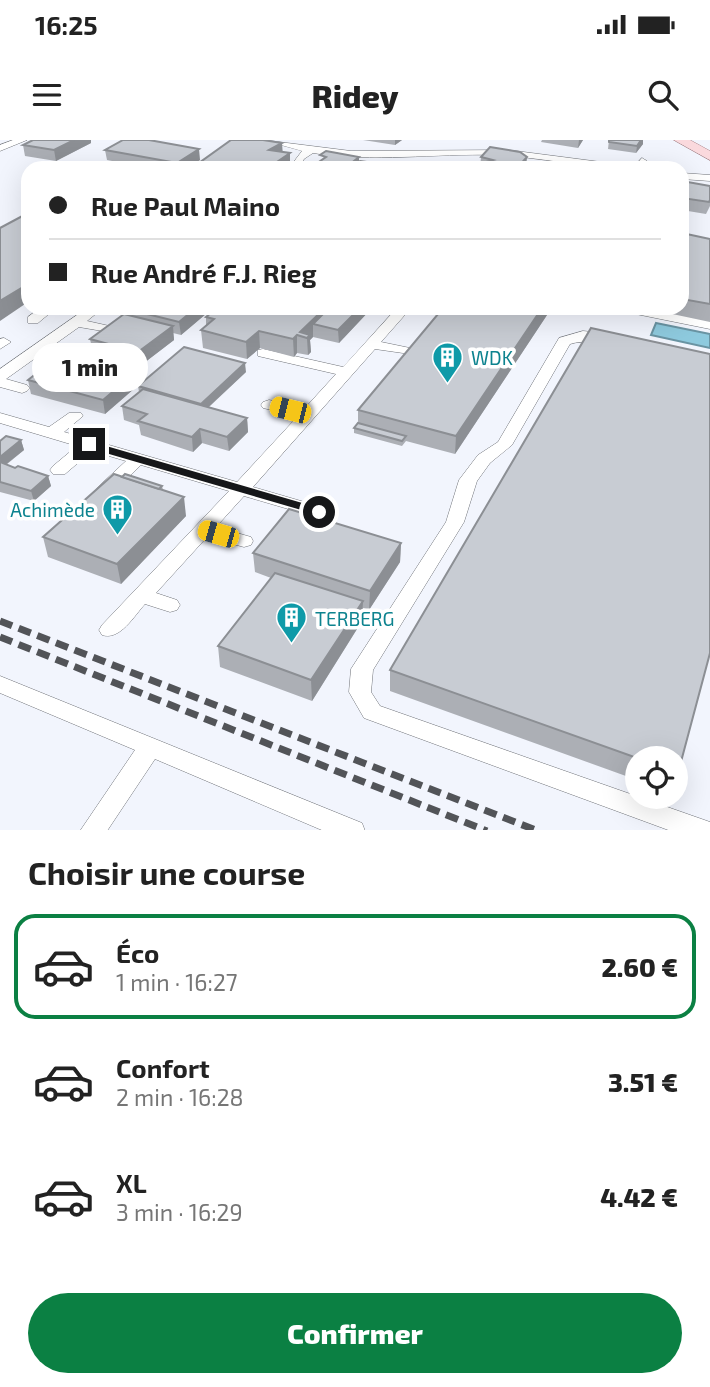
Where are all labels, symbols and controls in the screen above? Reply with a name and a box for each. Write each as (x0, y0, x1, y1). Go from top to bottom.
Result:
text: 16:25 (35, 9, 98, 40)
icon: menu (28, 76, 66, 114)
text: Ridey (311, 76, 399, 114)
icon: search (644, 76, 682, 114)
text: Rue Paul Maino (91, 190, 280, 221)
text: Rue André F.J. Rieg (91, 257, 317, 288)
building icon: WDK (431, 340, 465, 384)
callout: 1 min (31, 342, 147, 392)
place label: WDK (471, 346, 513, 369)
text: 1 min (62, 353, 118, 381)
car (268, 395, 313, 425)
route end (73, 428, 105, 460)
building icon: Achimède (101, 492, 135, 536)
route start (303, 496, 335, 528)
place label: Achimède (10, 498, 95, 521)
car (195, 518, 242, 550)
building icon: TERBERG (275, 601, 309, 645)
place label: TERBERG (315, 607, 395, 630)
map controls (625, 746, 688, 809)
button: locate (625, 746, 688, 809)
text: Choisir une course (28, 853, 305, 891)
icon: car (32, 935, 95, 998)
text: Éco (116, 937, 159, 968)
text: 2.60 € (601, 951, 678, 982)
text: 1 min · 16:27 (116, 968, 238, 996)
icon: car (32, 1050, 95, 1113)
text: Confort (116, 1052, 210, 1083)
text: 3.51 € (608, 1066, 678, 1097)
text: 2 min · 16:28 (116, 1083, 244, 1111)
icon: car (32, 1165, 95, 1228)
text: XL (116, 1167, 147, 1198)
text: 4.42 € (600, 1181, 678, 1212)
text: 3 min · 16:29 (116, 1198, 243, 1226)
button: Confirmer (28, 1293, 682, 1373)

